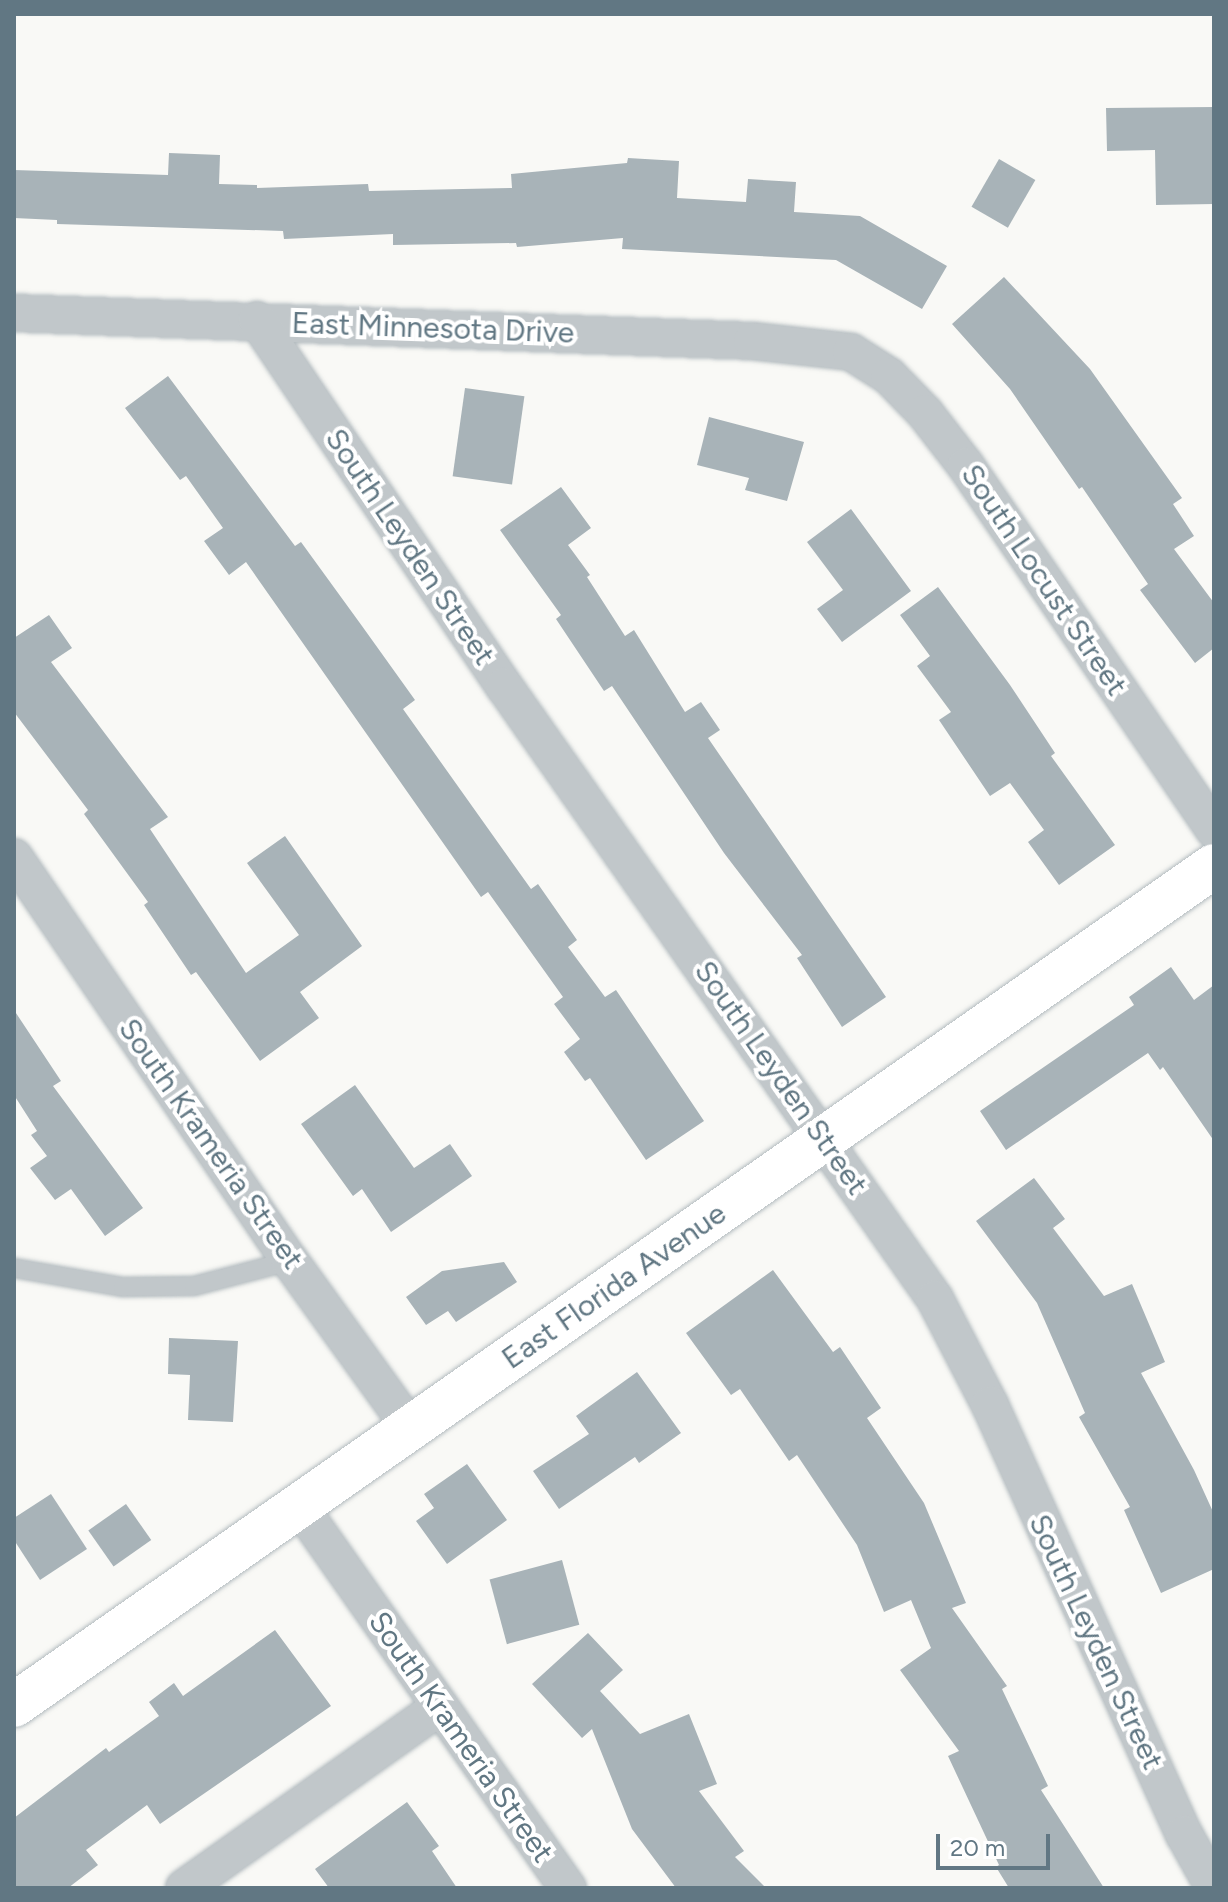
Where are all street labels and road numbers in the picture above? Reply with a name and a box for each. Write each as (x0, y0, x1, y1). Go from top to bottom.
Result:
street label: East Minnesota Drive (291, 305, 575, 351)
street label: South Leyden Street (318, 422, 502, 672)
street label: South Locust Street (953, 458, 1135, 702)
street label: South Leyden Street (687, 954, 875, 1202)
street label: South Krameria Street (111, 1012, 311, 1276)
street label: East Florida Avenue (495, 1195, 733, 1377)
street label: South Leyden Street (1021, 1509, 1171, 1775)
street label: South Krameria Street (361, 1605, 561, 1869)

